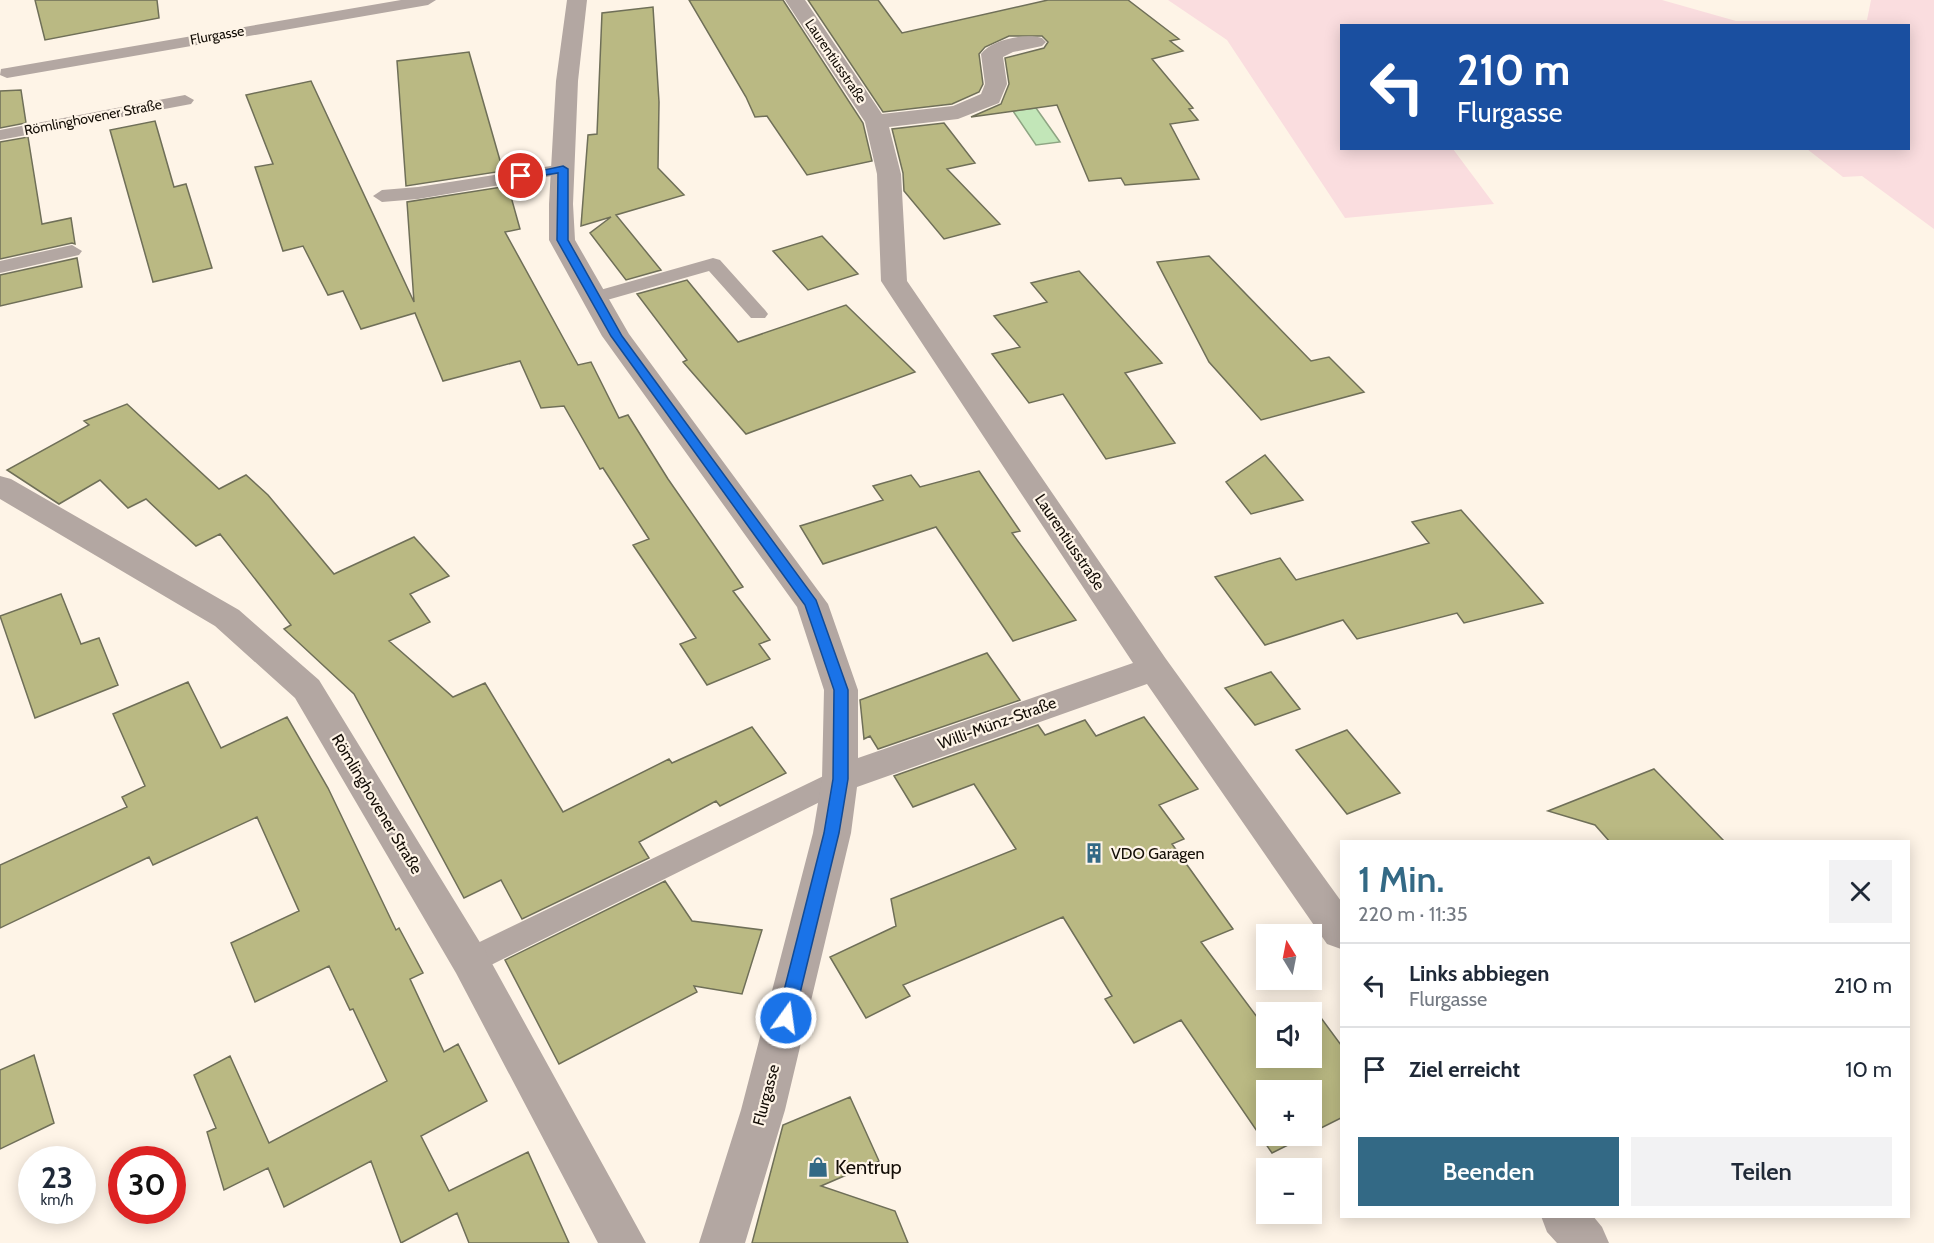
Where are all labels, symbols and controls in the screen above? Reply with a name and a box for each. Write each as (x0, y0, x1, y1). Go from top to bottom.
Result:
street label: Laurentiusstraße (801, 15, 871, 107)
street label: Flurgasse (188, 21, 246, 49)
text: 210 m (1457, 44, 1570, 96)
icon: left (1358, 48, 1436, 126)
street label: Römlinghovener Straße (23, 95, 163, 139)
text: Flurgasse (1457, 96, 1563, 129)
pin (495, 150, 546, 201)
icon: arrive (504, 159, 537, 192)
street label: Laurentiusstraße (1031, 490, 1109, 594)
street label: Willi-Münz-Straße (935, 693, 1059, 753)
street label: Römlinghovener Straße (328, 731, 426, 877)
building icon: VDO Garagen (1082, 841, 1106, 865)
place label: VDO Garagen (1111, 844, 1205, 863)
text: 1 Min. (1358, 857, 1444, 901)
button: close (1829, 860, 1892, 923)
text: 220 m · 11:35 (1358, 902, 1468, 926)
north arrow (1256, 924, 1322, 990)
map controls (1256, 924, 1322, 1224)
text: Links abbiegen (1409, 960, 1549, 987)
icon: left (1358, 969, 1391, 1002)
text: 210 m (1834, 972, 1892, 999)
position arrow (754, 986, 818, 1050)
text: Flurgasse (1409, 987, 1487, 1011)
button: sound (1256, 1002, 1322, 1068)
icon: arrive (1358, 1053, 1391, 1086)
text: Ziel erreicht (1409, 1056, 1520, 1083)
text: 10 m (1845, 1056, 1892, 1083)
street label: Flurgasse (749, 1062, 783, 1128)
button: + (1256, 1080, 1322, 1146)
button: Beenden (1358, 1137, 1619, 1206)
button: Teilen (1631, 1137, 1892, 1206)
speed limit sign: 30 (108, 1146, 186, 1224)
shop icon: Kentrup (806, 1155, 830, 1179)
place label: Kentrup (835, 1155, 902, 1179)
button: − (1256, 1158, 1322, 1224)
text: 23 (41, 1159, 73, 1196)
text: km/h (41, 1191, 73, 1209)

